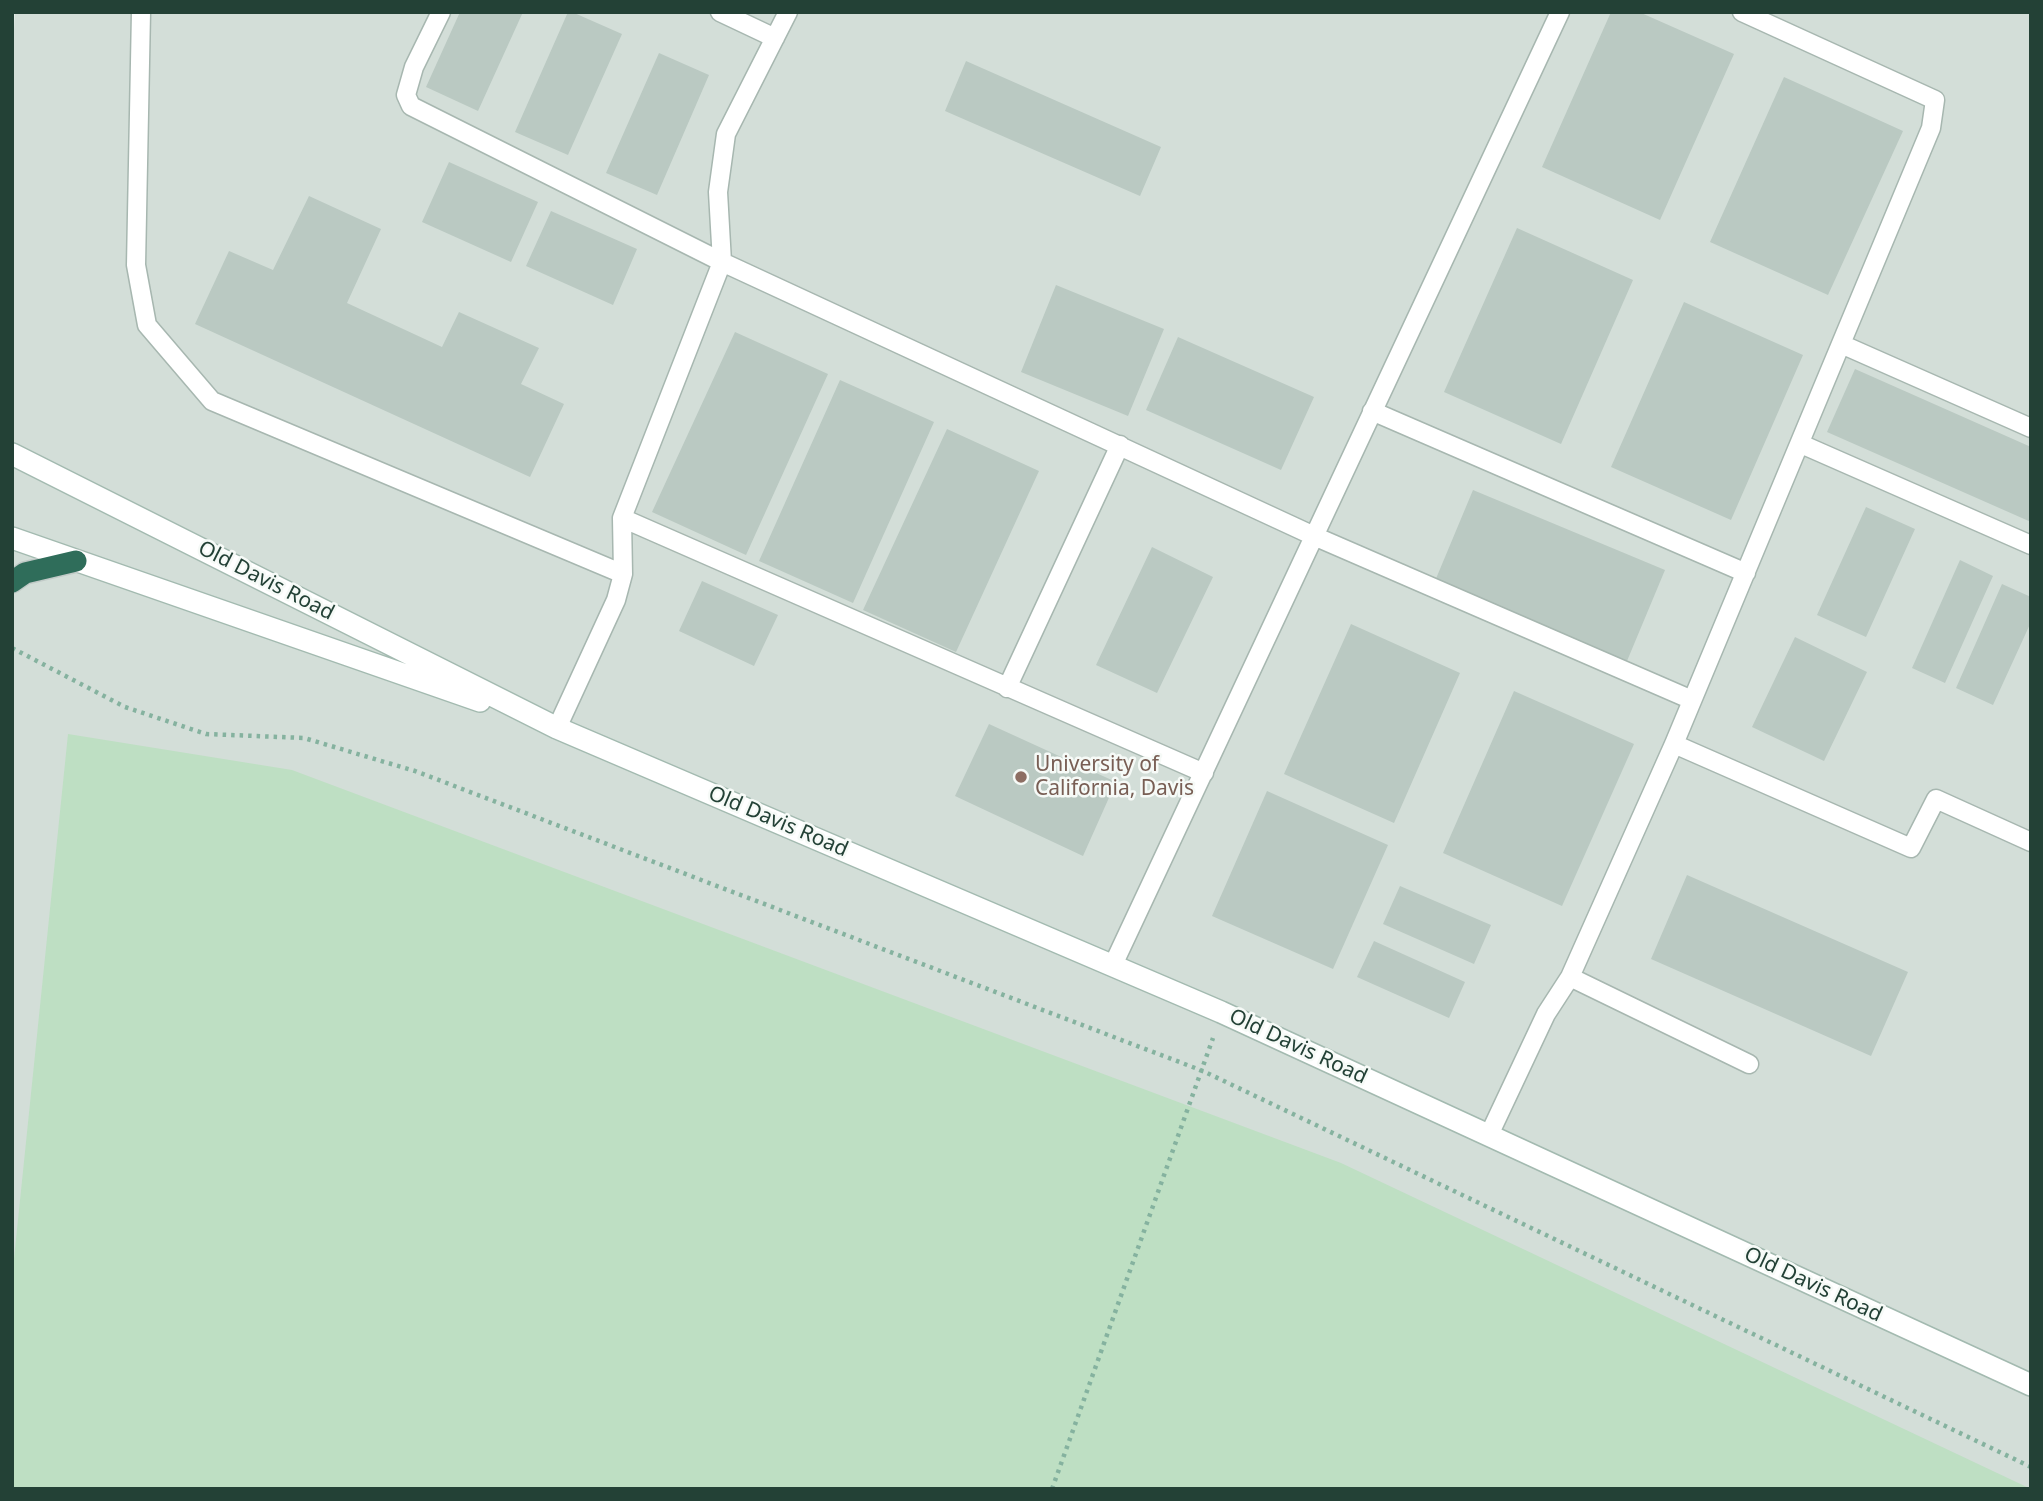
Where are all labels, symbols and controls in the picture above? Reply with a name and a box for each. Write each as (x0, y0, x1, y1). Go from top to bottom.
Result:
street label: Old Davis Road (194, 536, 338, 626)
place label: University of California, Davis (1035, 752, 1194, 802)
marker: University of California, Davis (1013, 769, 1029, 785)
street label: Old Davis Road (704, 781, 852, 863)
street label: Old Davis Road (1225, 1004, 1371, 1090)
street label: Old Davis Road (1740, 1242, 1886, 1328)

